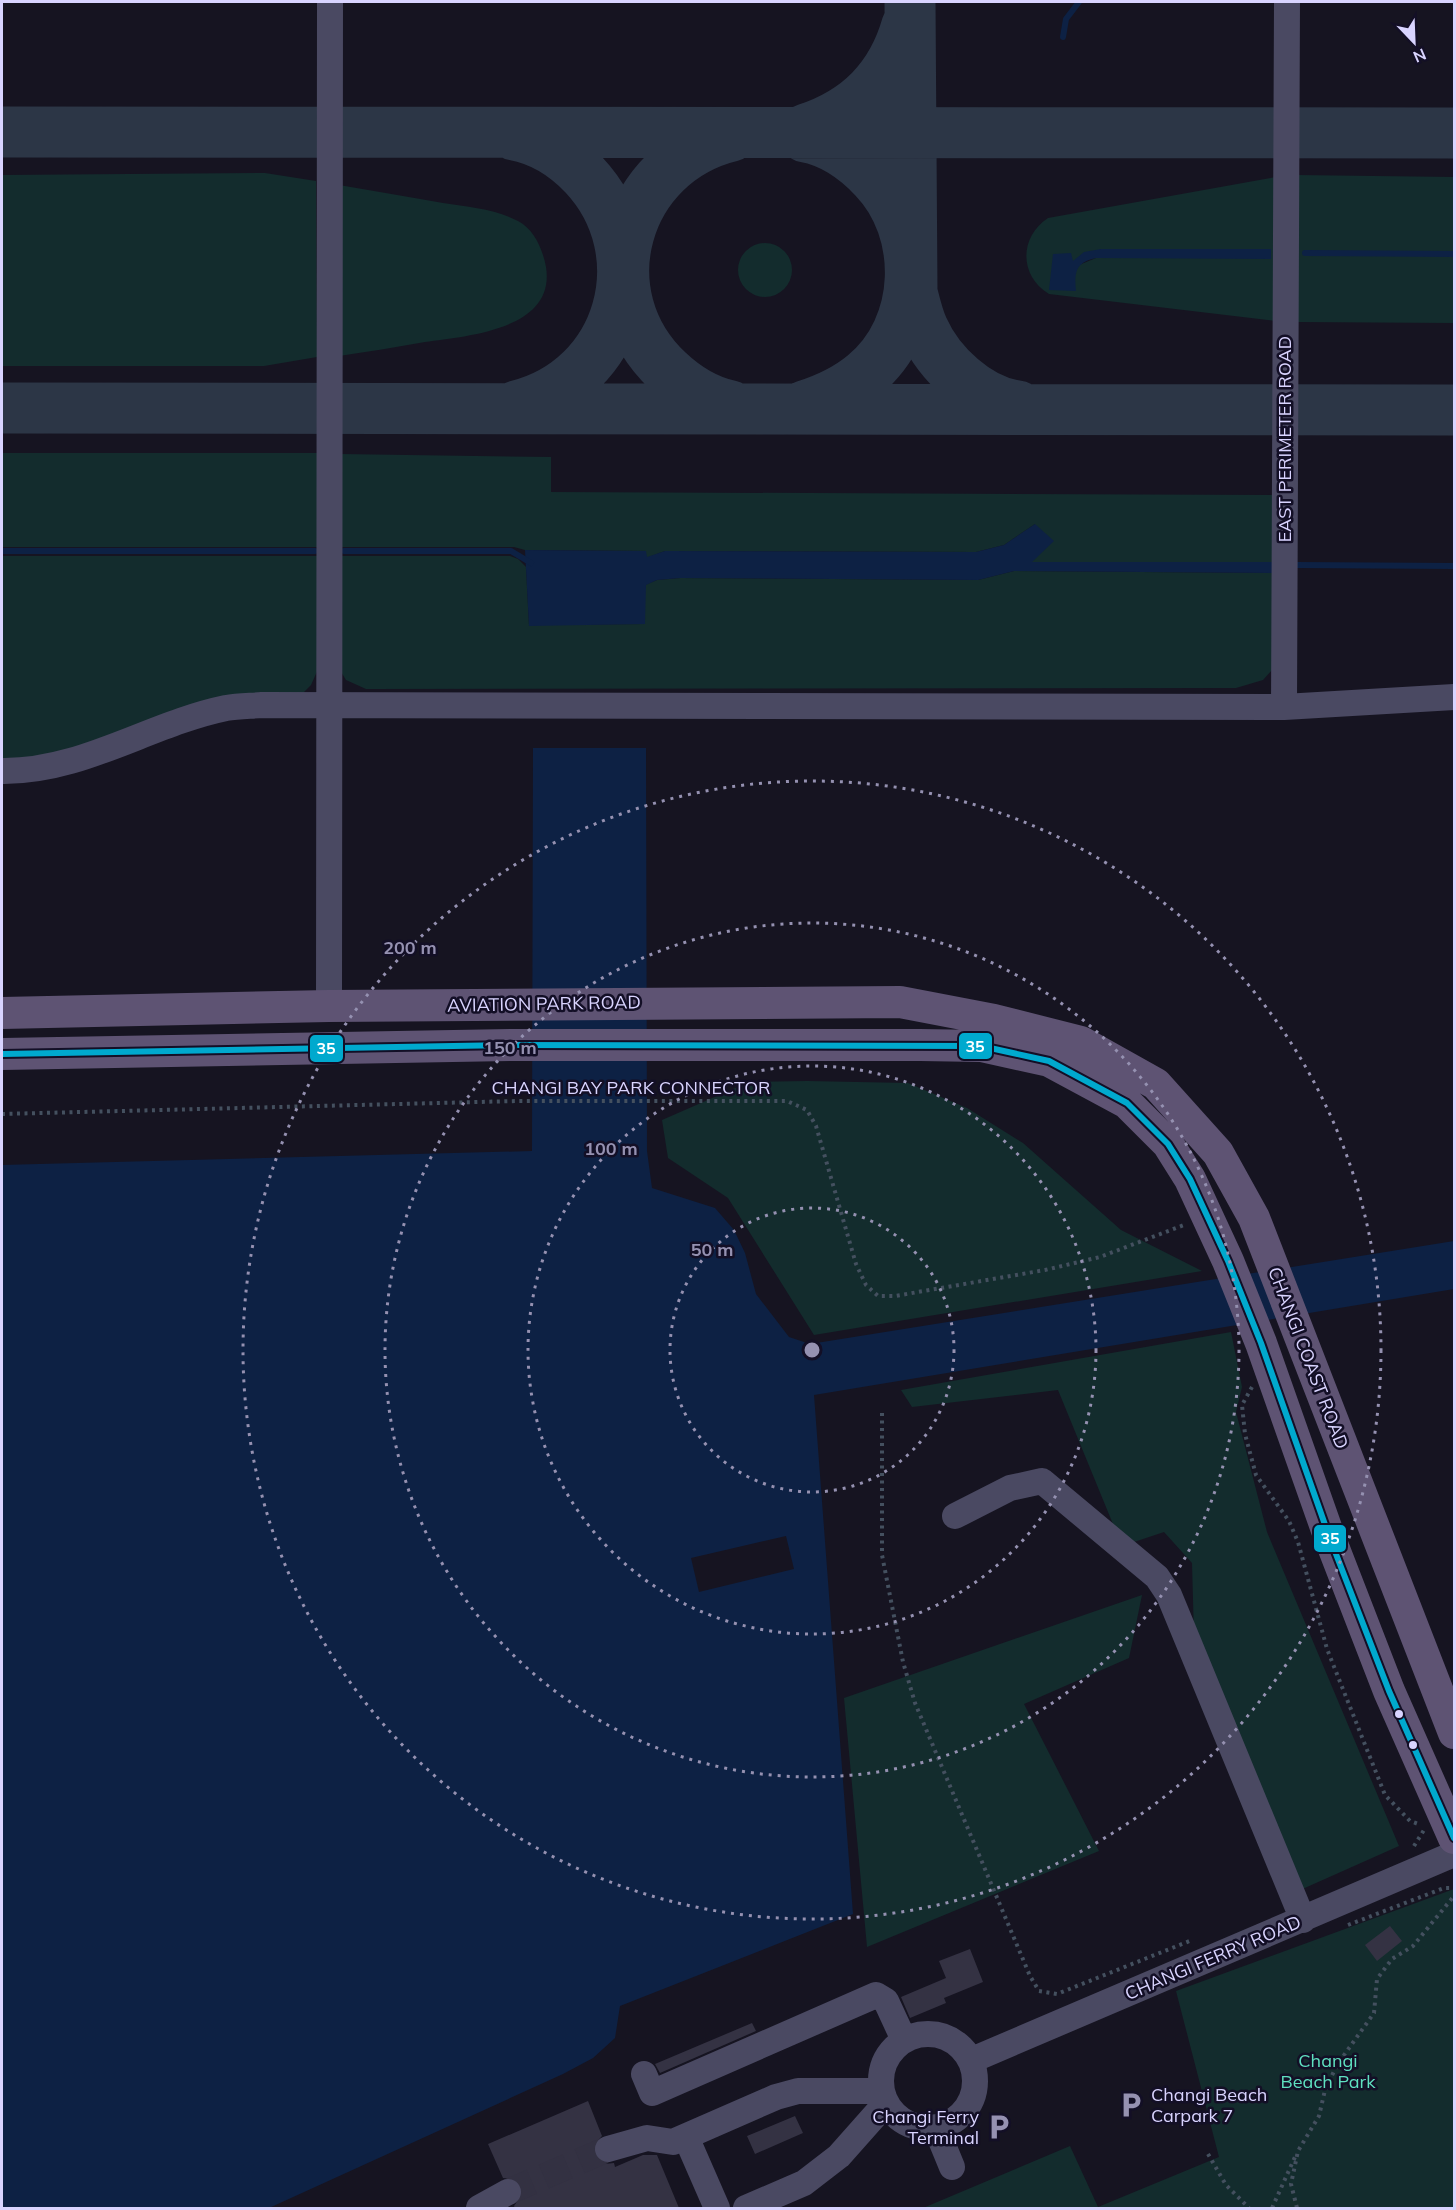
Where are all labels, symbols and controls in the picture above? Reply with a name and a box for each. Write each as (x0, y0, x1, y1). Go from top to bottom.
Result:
north arrow (1384, 12, 1444, 72)
text: N (1410, 44, 1429, 67)
street label: EAST PERIMETER ROAD (1273, 336, 1296, 542)
text: 200 m (383, 936, 437, 959)
street label: AVIATION PARK ROAD (447, 990, 641, 1017)
line badge: 35 (958, 1032, 993, 1060)
line badge: 35 (309, 1034, 344, 1063)
text: 150 m (483, 1036, 537, 1059)
text: 35 (965, 1036, 985, 1056)
text: 35 (316, 1038, 336, 1058)
street label: CHANGI BAY PARK CONNECTOR (491, 1076, 771, 1099)
text: 100 m (584, 1137, 638, 1160)
text: 50 m (691, 1238, 733, 1261)
street label: CHANGI COAST ROAD (1263, 1263, 1354, 1452)
centre of rings (802, 1340, 822, 1360)
line badge: 35 (1313, 1524, 1347, 1553)
text: 35 (1320, 1528, 1340, 1548)
unlabelled marker (1393, 1708, 1405, 1720)
unlabelled marker (1407, 1739, 1419, 1751)
street label: CHANGI FERRY ROAD (1121, 1910, 1304, 2005)
park label: Changi Beach Park (1281, 2049, 1376, 2093)
place label: Changi Beach Carpark 7 (1151, 2083, 1267, 2127)
parking icon: Changi Beach Carpark 7 (1116, 2090, 1146, 2120)
place label: Changi Ferry Terminal (872, 2105, 979, 2149)
parking icon: Changi Ferry Terminal (984, 2112, 1014, 2142)

